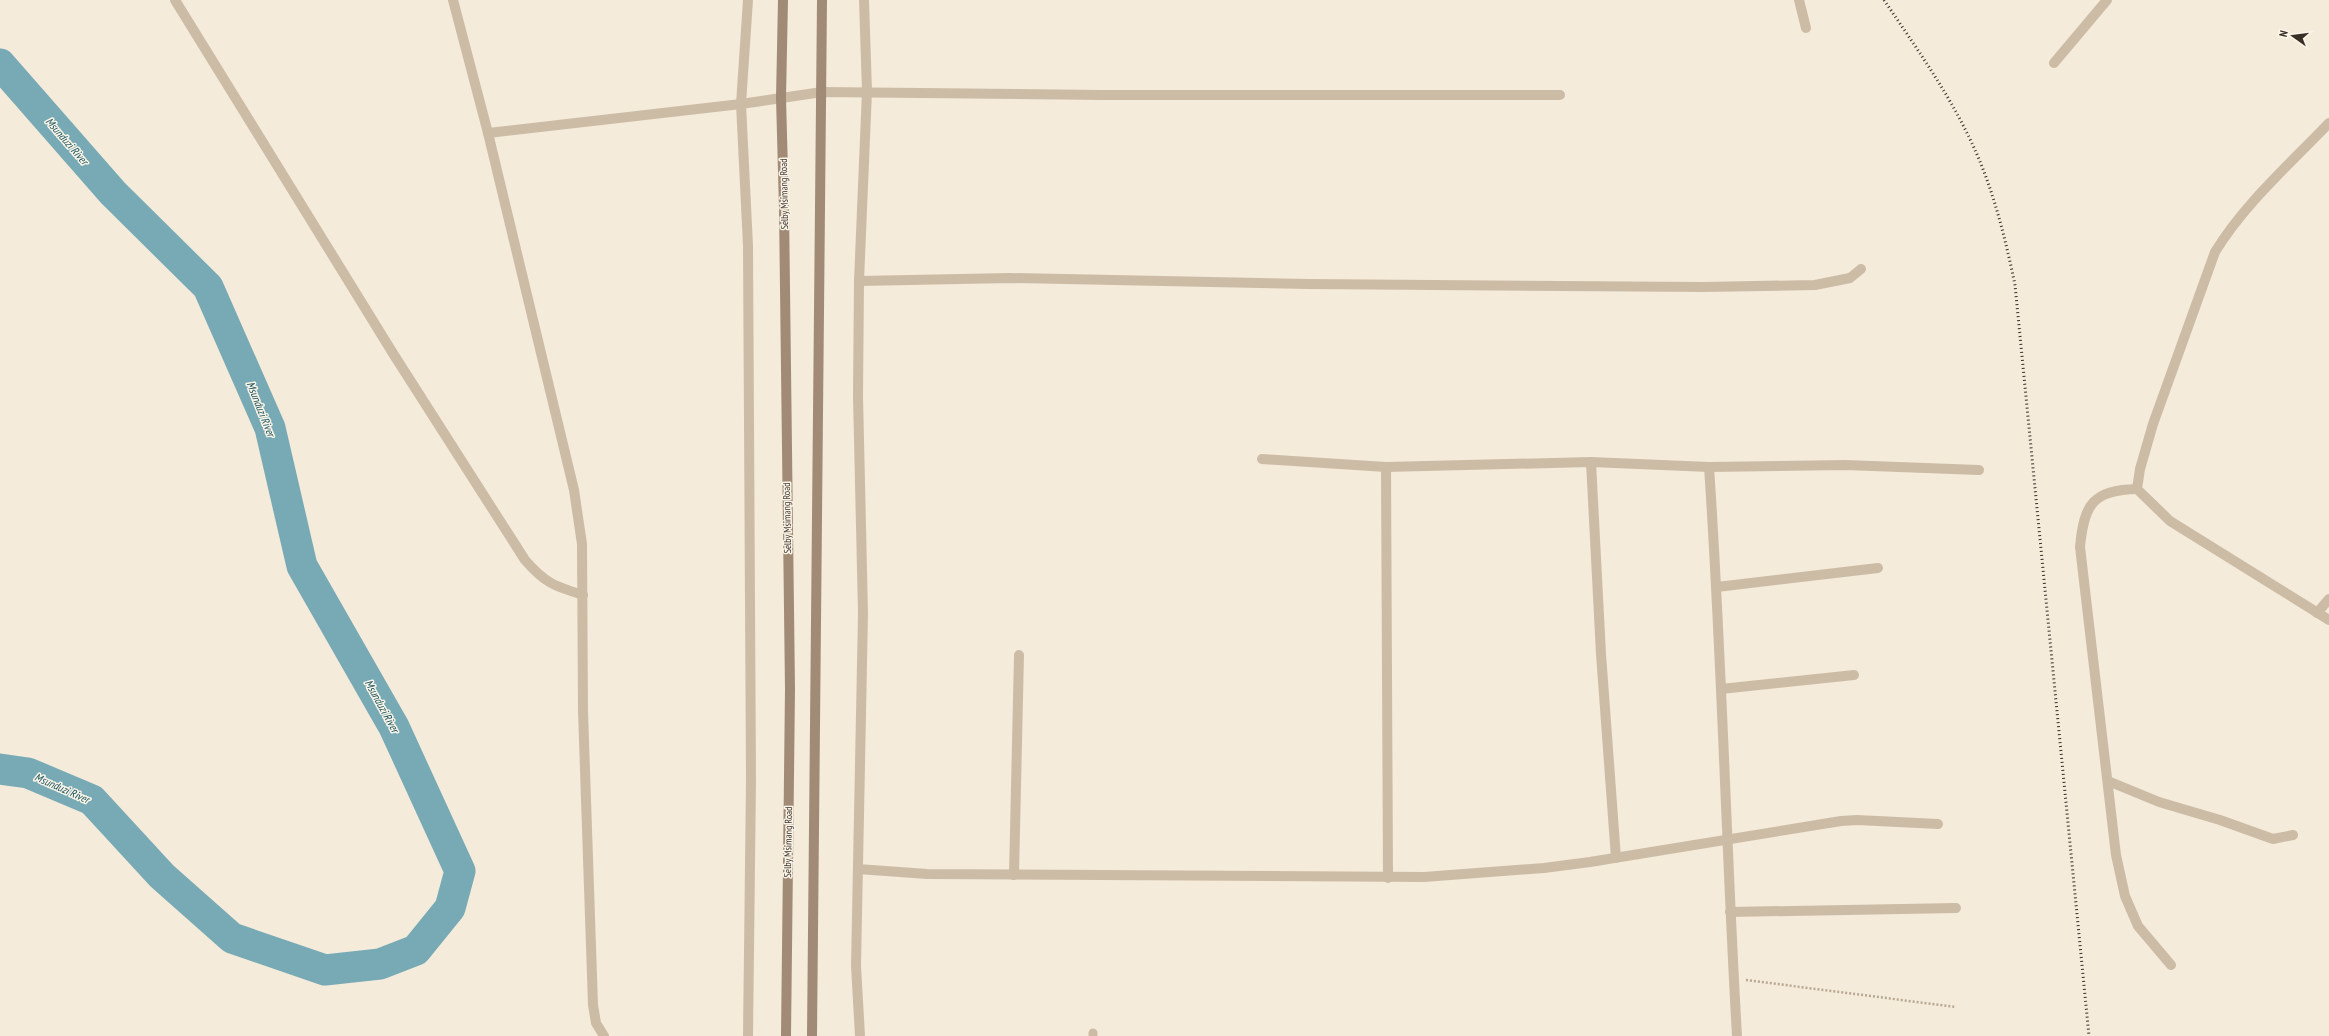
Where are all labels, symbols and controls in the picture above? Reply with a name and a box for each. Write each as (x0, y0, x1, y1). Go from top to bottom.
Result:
north arrow (2273, 16, 2313, 56)
text: N (2276, 29, 2291, 38)
water label: Msunduzi River (43, 115, 93, 169)
street label: Selby Msimang Road (777, 158, 791, 230)
water label: Msunduzi River (244, 379, 279, 440)
street label: Selby Msimang Road (780, 482, 794, 554)
water label: Msunduzi River (362, 677, 403, 737)
water label: Msunduzi River (33, 770, 93, 807)
street label: Selby Msimang Road (781, 806, 795, 878)

